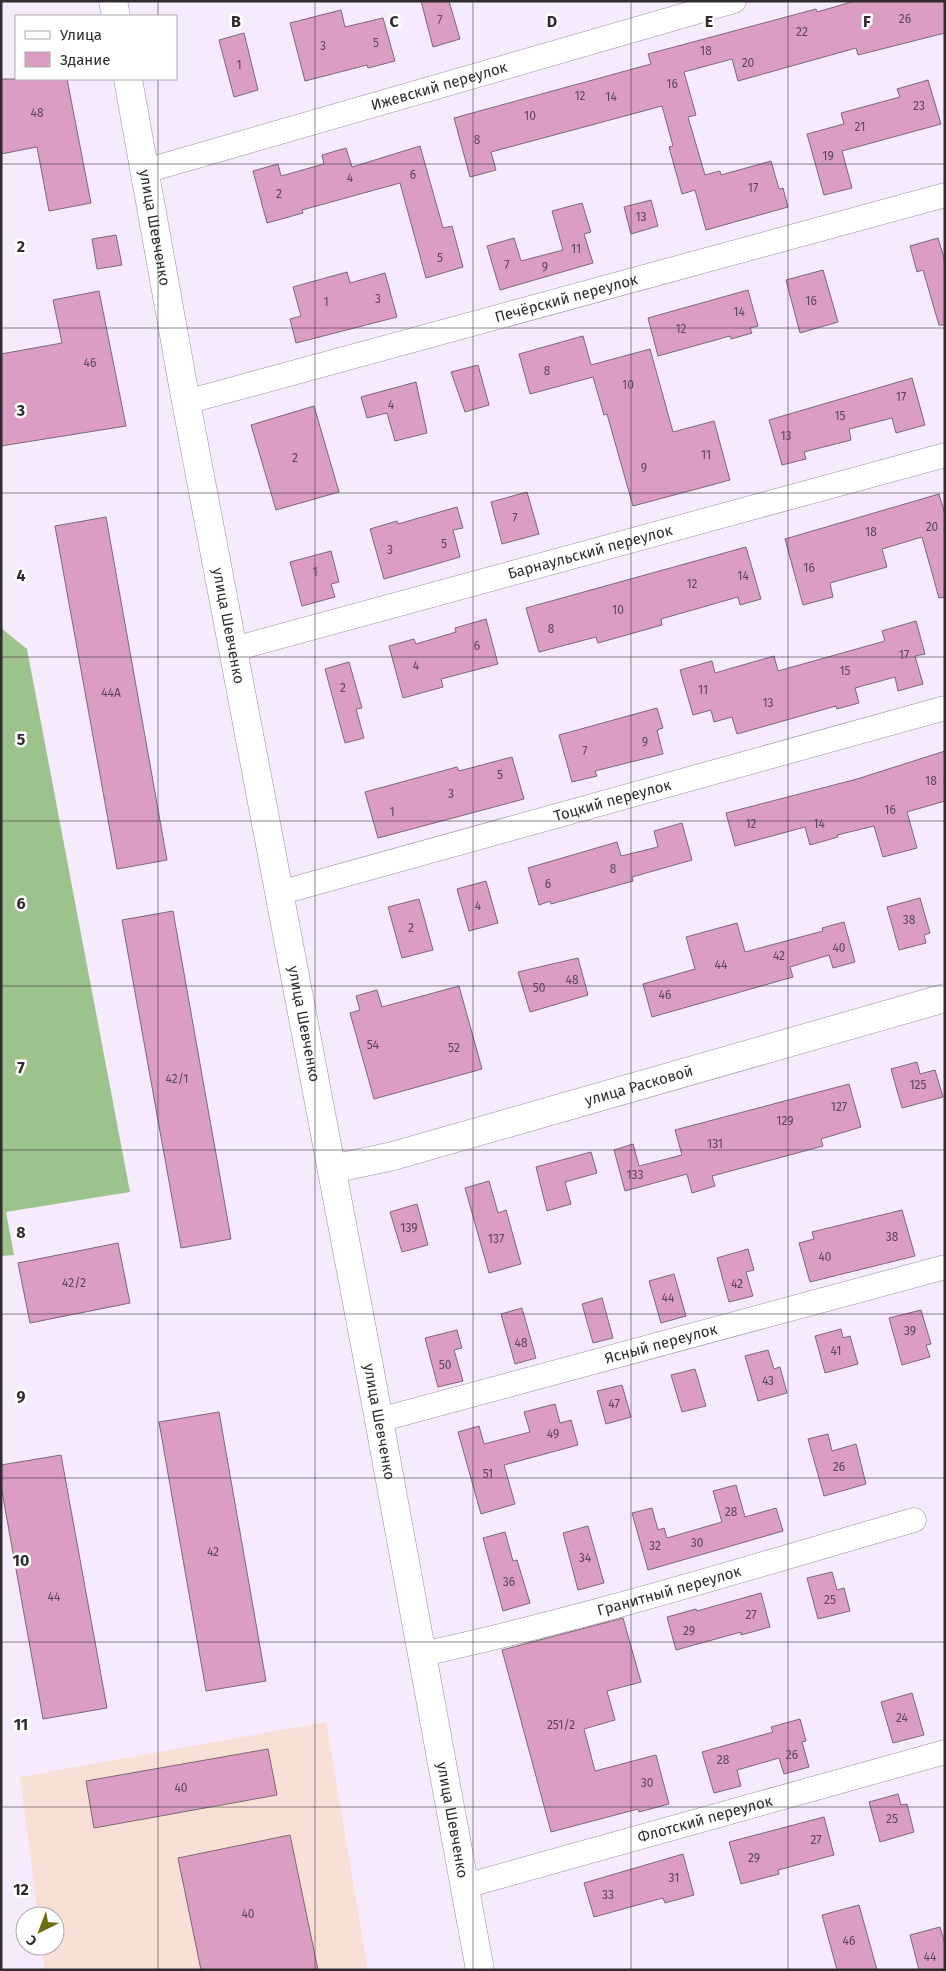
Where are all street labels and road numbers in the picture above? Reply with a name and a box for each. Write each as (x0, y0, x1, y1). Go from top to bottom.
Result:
street label: Ижевский переулок (369, 58, 509, 114)
street label: улица Шевченко (135, 168, 174, 287)
street label: Печёрский переулок (493, 270, 640, 326)
street label: Барнаульский переулок (506, 521, 674, 583)
street label: улица Шевченко (209, 566, 248, 685)
street label: Тоцкий переулок (552, 776, 673, 825)
street label: улица Шевченко (284, 964, 324, 1083)
street label: улица Расковой (583, 1062, 695, 1110)
street label: Ясный переулок (603, 1320, 719, 1368)
street label: улица Шевченко (360, 1362, 399, 1481)
street label: Гранитный переулок (595, 1562, 743, 1620)
street label: улица Шевченко (433, 1760, 472, 1880)
street label: Флотский переулок (635, 1792, 774, 1846)

